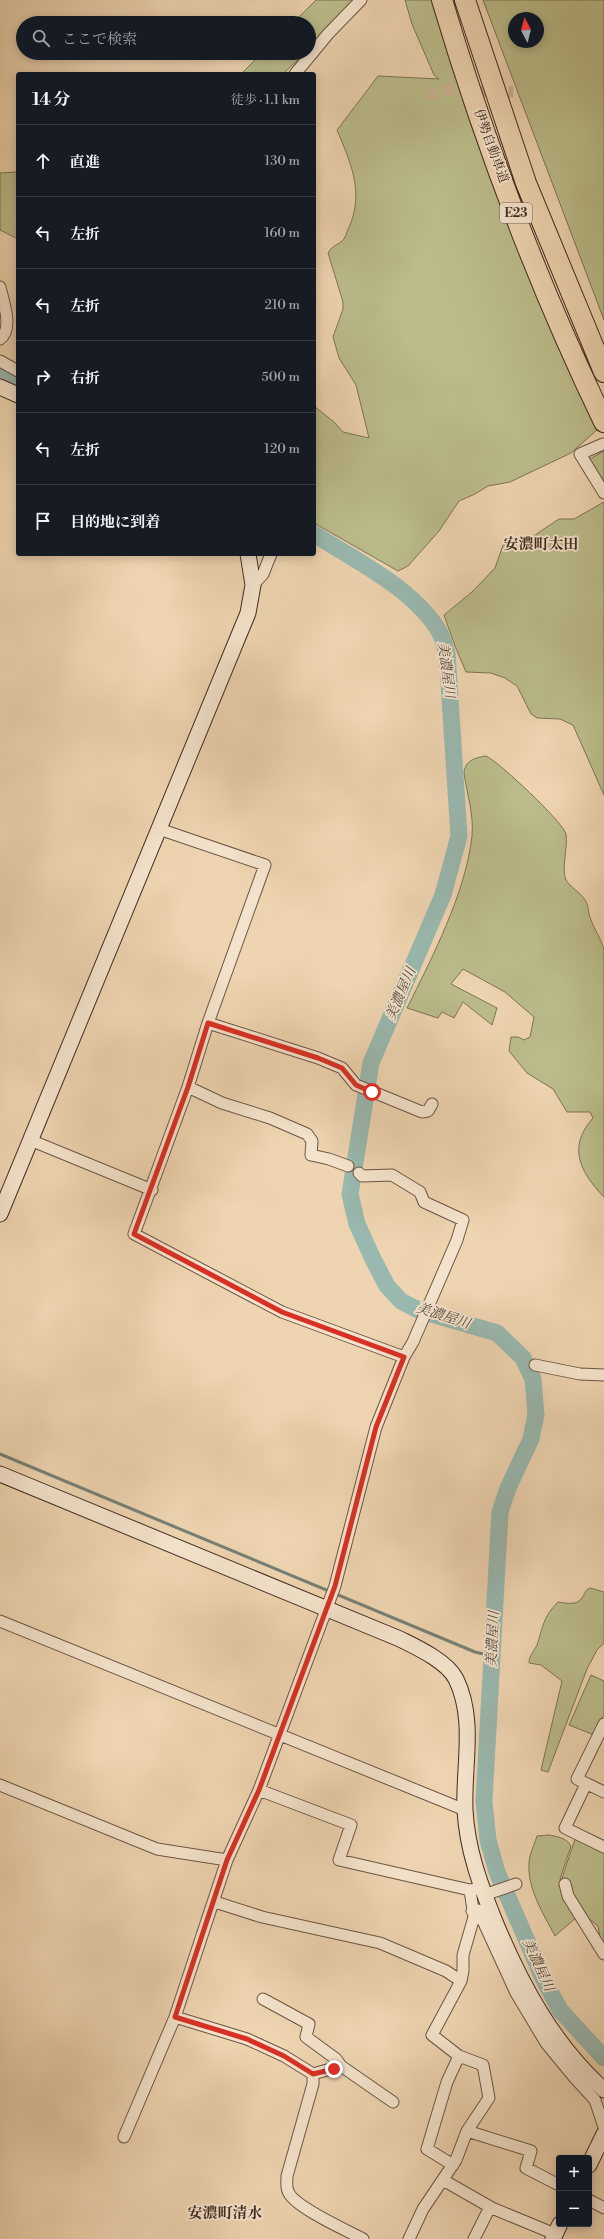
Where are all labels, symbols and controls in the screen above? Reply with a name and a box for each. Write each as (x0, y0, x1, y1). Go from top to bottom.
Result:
north arrow (508, 12, 544, 48)
search box (16, 16, 316, 60)
icon: search (30, 27, 52, 49)
text: ここで検索 (62, 30, 137, 49)
text: 14 分 (32, 89, 71, 111)
text: 徒歩 · 1.1 km (231, 92, 300, 108)
street label: 伊勢自動車道 (470, 107, 512, 185)
icon: ahead (32, 150, 54, 172)
text: 直進 (70, 153, 100, 172)
text: 130 m (265, 153, 300, 169)
road number: E23 (500, 203, 532, 223)
icon: left (32, 222, 54, 244)
text: 左折 (70, 225, 100, 244)
text: 160 m (264, 225, 300, 241)
icon: left (32, 294, 54, 316)
text: 左折 (70, 297, 100, 316)
text: 210 m (265, 297, 300, 313)
icon: right (32, 366, 54, 388)
text: 右折 (70, 369, 100, 388)
text: 500 m (262, 369, 300, 385)
icon: left (32, 438, 54, 460)
text: 左折 (70, 441, 100, 460)
text: 120 m (264, 441, 300, 457)
icon: arrive (32, 510, 54, 532)
text: 目的地に到着 (70, 513, 160, 532)
district label: 安濃町太田 (503, 535, 579, 554)
water label: 美濃屋川 (434, 641, 459, 701)
water label: 美濃屋川 (382, 963, 421, 1023)
route start (363, 1083, 381, 1101)
water label: 美濃屋川 (414, 1299, 474, 1334)
water label: 美濃屋川 (483, 1609, 504, 1667)
water label: 美濃屋川 (518, 1936, 559, 1996)
route end (325, 2060, 343, 2078)
map controls (556, 2155, 592, 2227)
button: + (556, 2155, 592, 2191)
button: − (556, 2191, 592, 2227)
district label: 安濃町清水 (187, 2204, 263, 2223)

